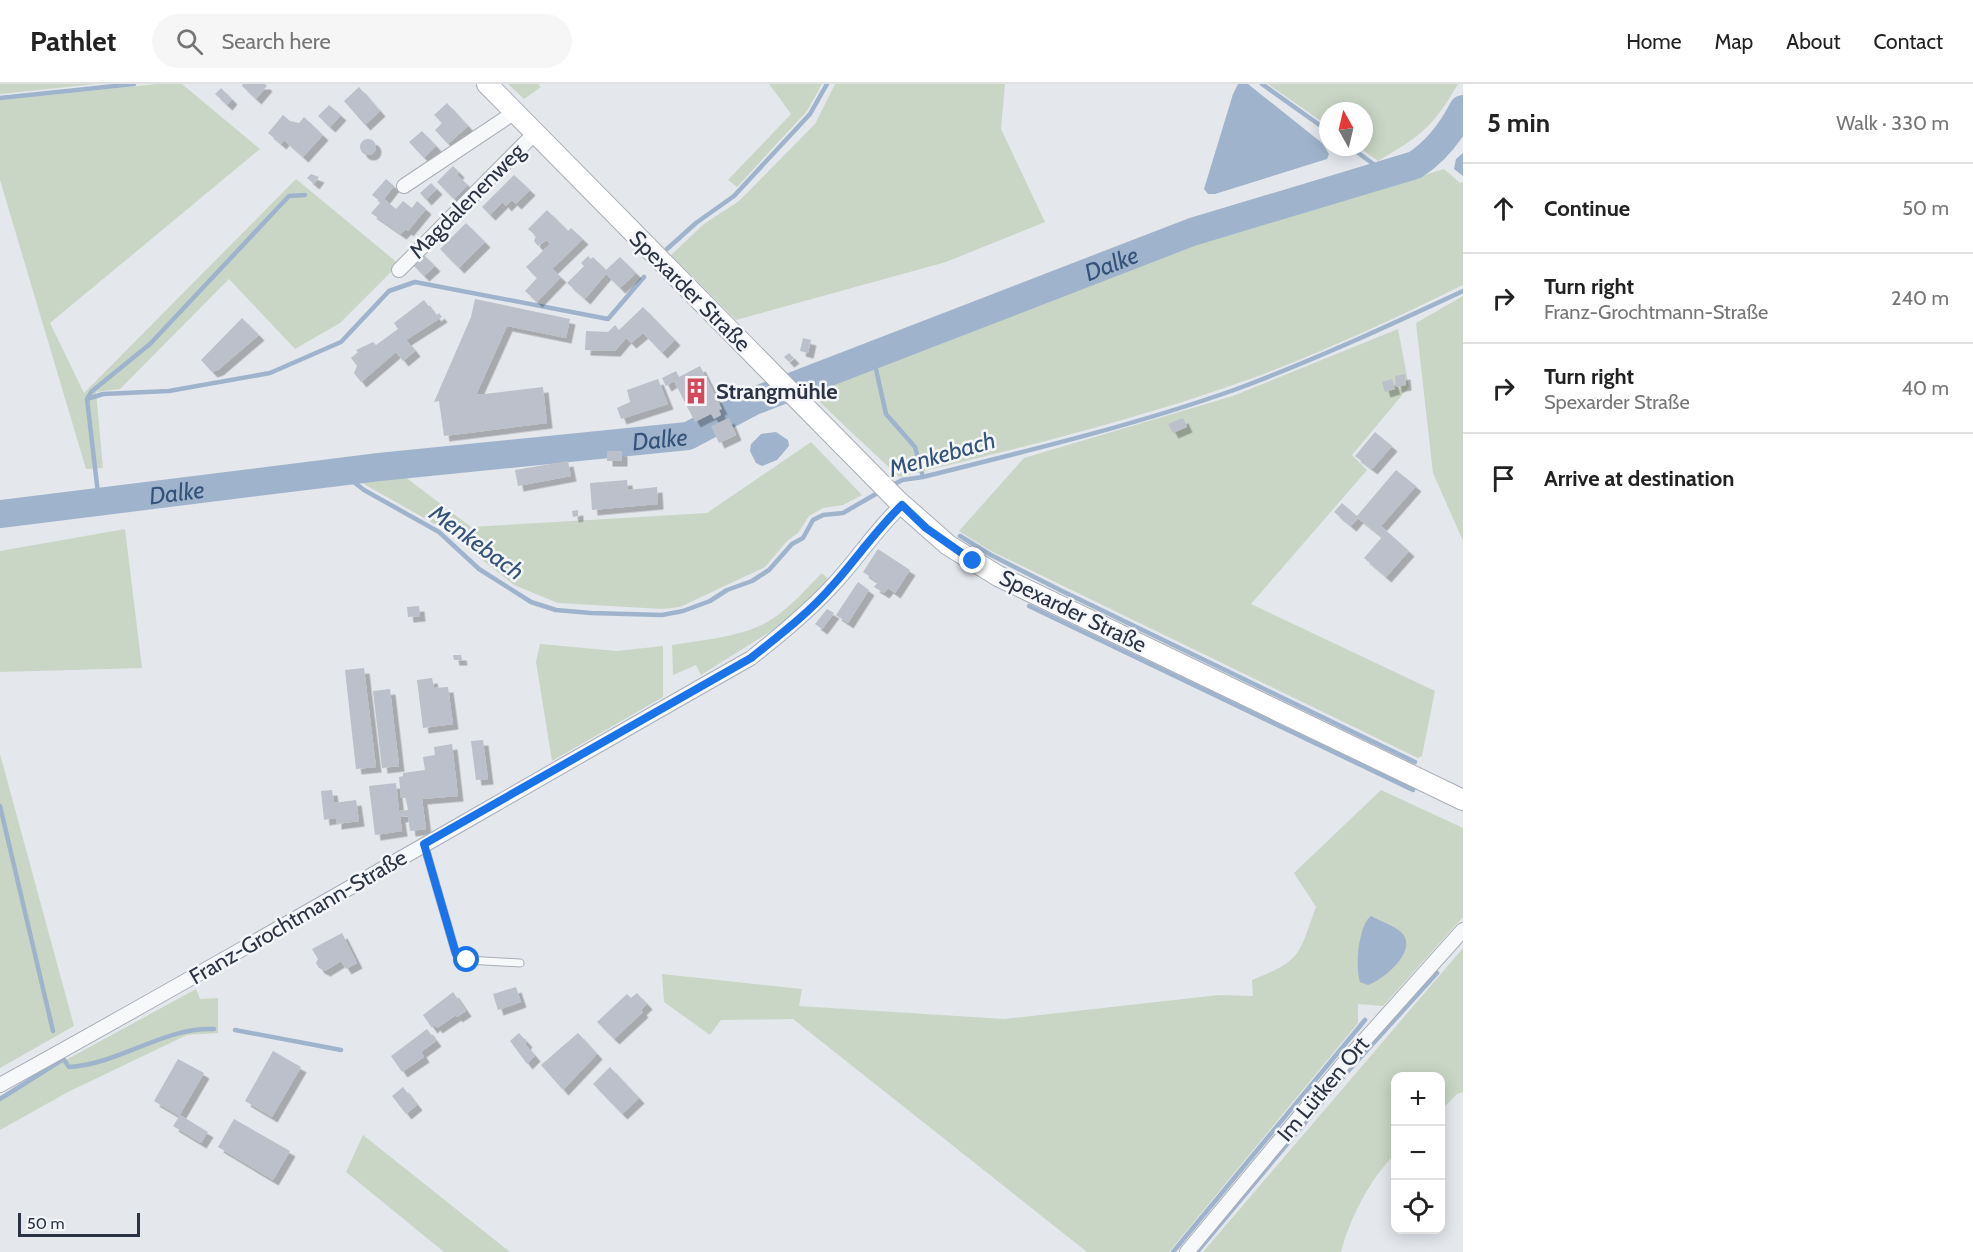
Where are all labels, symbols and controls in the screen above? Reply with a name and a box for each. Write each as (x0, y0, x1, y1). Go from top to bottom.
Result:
search box (152, 14, 572, 68)
text: Pathlet (30, 24, 116, 58)
icon: search (173, 25, 206, 58)
text: Search here (221, 28, 331, 55)
text: Home (1626, 29, 1682, 54)
text: Map (1715, 29, 1753, 54)
text: About (1786, 29, 1840, 54)
text: Contact (1873, 29, 1943, 54)
north arrow (1319, 102, 1373, 156)
text: 5 min (1487, 107, 1550, 139)
text: Walk · 330 m (1836, 111, 1949, 135)
street label: Magdalenenweg (404, 137, 531, 264)
icon: ahead (1487, 192, 1520, 225)
text: Continue (1544, 195, 1630, 222)
text: 50 m (1902, 196, 1949, 220)
street label: Spexarder Straße (624, 225, 756, 357)
water label: Dalke (1080, 240, 1142, 287)
text: Turn right (1544, 273, 1634, 300)
icon: right (1487, 282, 1520, 315)
text: 240 m (1891, 286, 1949, 310)
text: Franz-Grochtmann-Straße (1544, 300, 1768, 324)
text: Turn right (1544, 363, 1634, 390)
icon: right (1487, 372, 1520, 405)
building icon: Strangmühle (681, 376, 711, 406)
text: 40 m (1901, 376, 1949, 400)
place label: Strangmühle (716, 378, 838, 405)
text: Spexarder Straße (1544, 390, 1690, 414)
water label: Dalke (631, 422, 689, 456)
water label: Menkebach (884, 425, 999, 483)
icon: arrive (1487, 462, 1520, 495)
text: Arrive at destination (1544, 465, 1734, 492)
water label: Dalke (147, 474, 206, 510)
water label: Menkebach (423, 498, 530, 586)
route end (959, 547, 985, 573)
street label: Spexarder Straße (995, 564, 1151, 658)
street label: Franz-Grochtmann-Straße (184, 844, 412, 990)
route start (453, 946, 479, 972)
street label: Im Lütken Ort (1271, 1031, 1375, 1147)
map controls (1391, 1072, 1445, 1234)
button: + (1391, 1072, 1445, 1126)
button: − (1391, 1126, 1445, 1180)
button: locate (1391, 1180, 1445, 1234)
scale bar (18, 1210, 140, 1238)
text: 50 m (27, 1214, 64, 1233)

